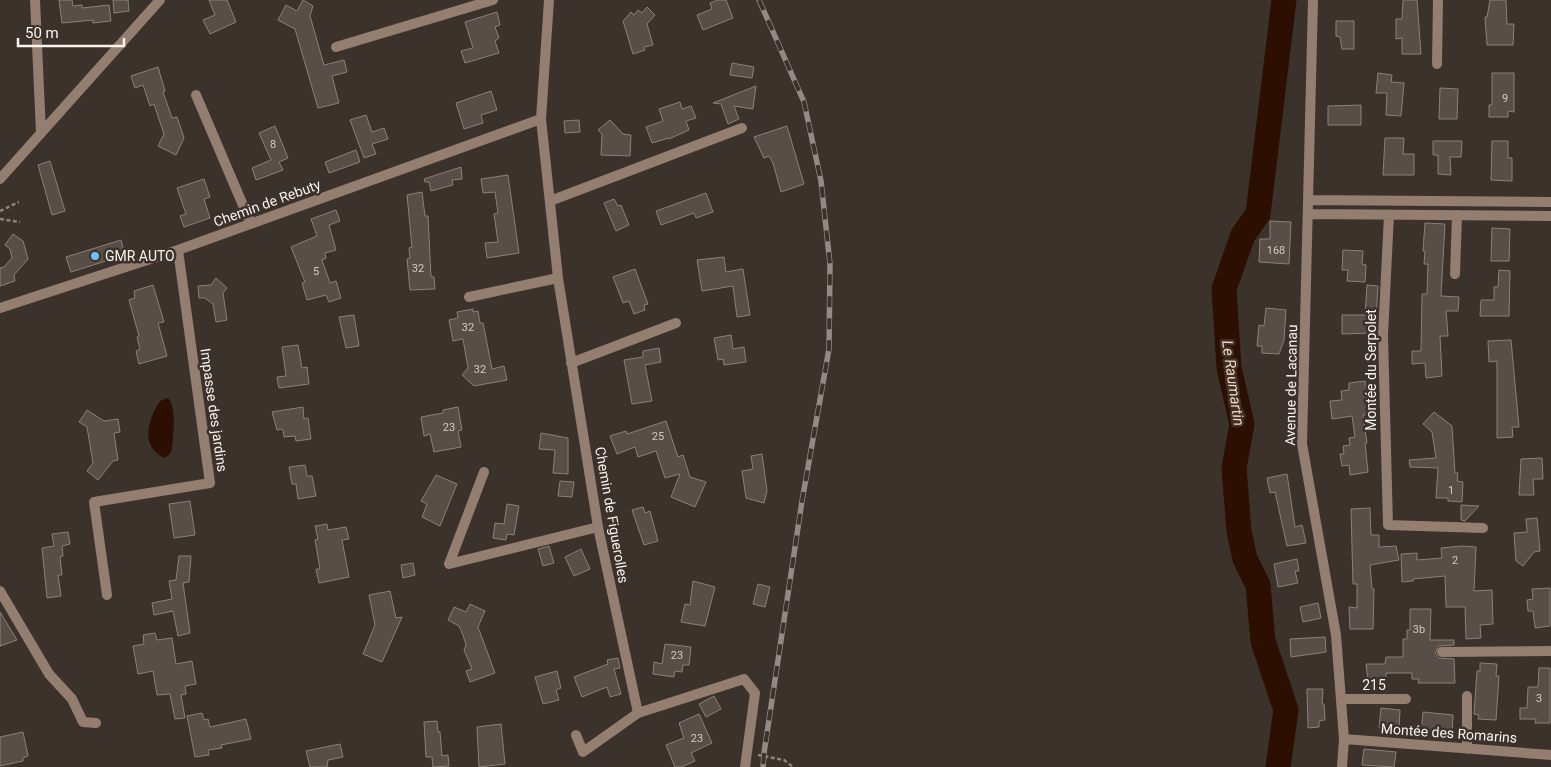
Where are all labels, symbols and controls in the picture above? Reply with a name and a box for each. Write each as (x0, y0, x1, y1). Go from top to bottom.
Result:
scale bar (18, 15, 124, 47)
text: 50 m (25, 24, 59, 42)
house number: 9 (1502, 92, 1508, 105)
house number: 8 (270, 138, 276, 151)
street label: Chemin de Rebuty (211, 176, 323, 230)
house number: 168 (1267, 244, 1285, 257)
place label: GMR AUTO (105, 248, 175, 264)
marker: GMR AUTO (89, 250, 101, 262)
house number: 32 (412, 262, 424, 275)
house number: 5 (313, 265, 319, 278)
street label: Montée du Serpolet (1363, 309, 1379, 431)
house number: 32 (462, 321, 474, 334)
street label: Avenue de Lacanau (1282, 324, 1300, 446)
water label: Le Raumartin (1218, 339, 1248, 427)
street label: Impasse des jardins (197, 347, 231, 473)
house number: 32 (474, 363, 486, 376)
house number: 23 (443, 421, 455, 434)
house number: 25 (652, 430, 664, 443)
street label: Chemin de Figuerolles (592, 446, 632, 584)
house number: 1 (1448, 484, 1454, 497)
house number: 2 (1452, 554, 1458, 567)
house number: 3b (1413, 623, 1425, 636)
house number: 23 (671, 649, 683, 662)
street label: 215 (1362, 677, 1386, 693)
house number: 3 (1536, 692, 1542, 705)
street label: Montée des Romarins (1380, 720, 1518, 746)
house number: 23 (691, 732, 703, 745)

